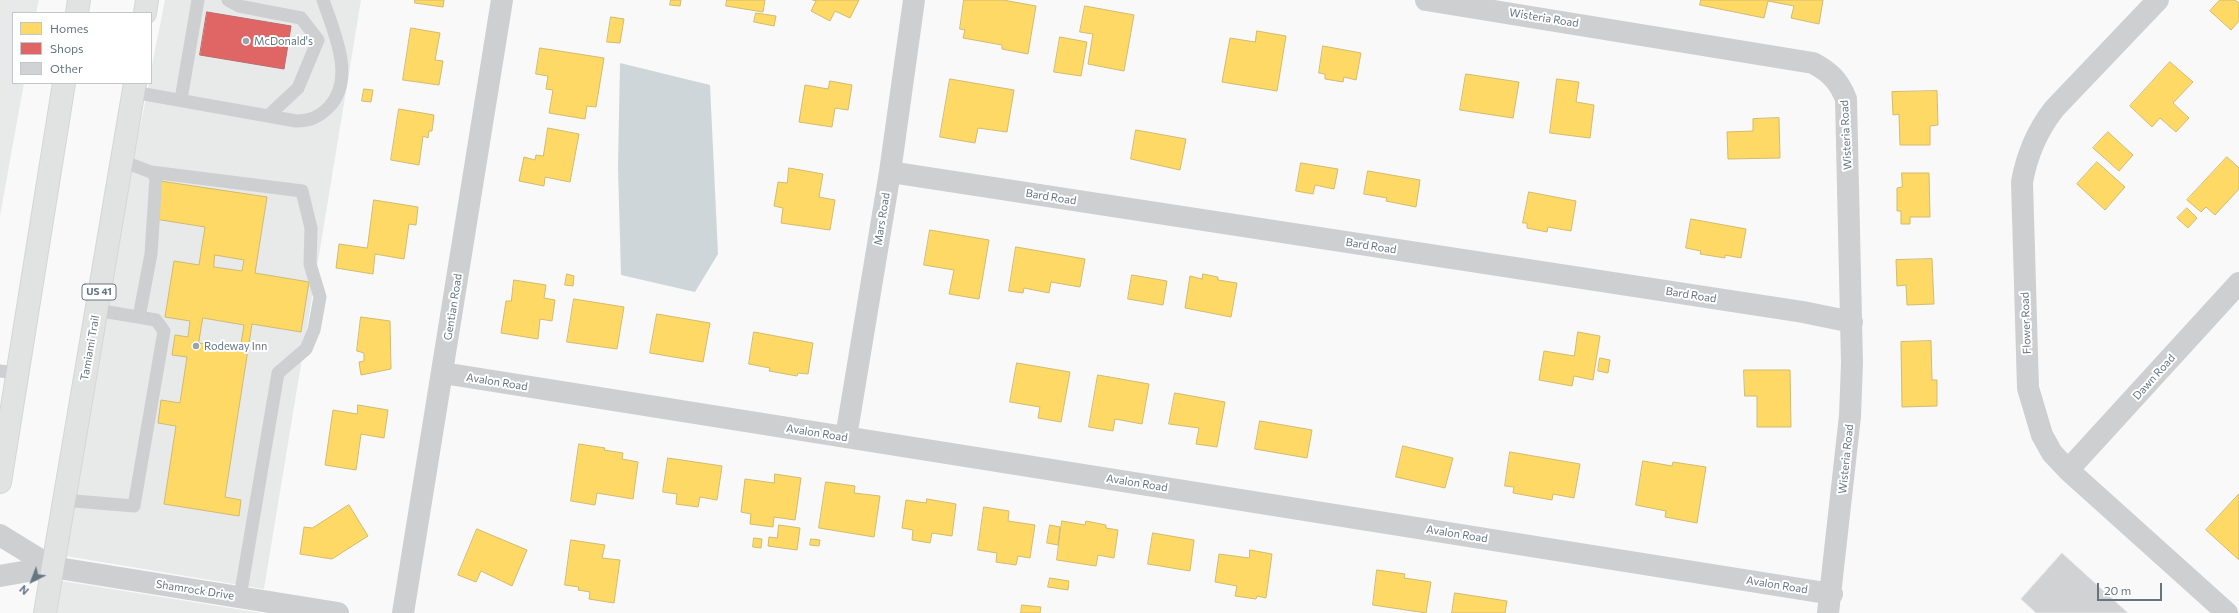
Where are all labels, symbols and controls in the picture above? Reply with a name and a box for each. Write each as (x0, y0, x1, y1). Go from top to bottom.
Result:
street label: Wisteria Road (1508, 6, 1580, 30)
legend (12, 12, 152, 84)
text: Homes (50, 21, 88, 35)
place label: McDonald's (254, 34, 313, 48)
marker: McDonald's (241, 36, 251, 46)
text: Shops (50, 41, 84, 55)
text: Other (50, 61, 83, 75)
street label: Wisteria Road (1838, 100, 1854, 170)
street label: Bard Road (1025, 186, 1077, 208)
street label: Mars Road (871, 192, 893, 246)
street label: Bard Road (1345, 235, 1397, 257)
street label: Gentian Road (441, 273, 465, 341)
road number: US 41 (82, 284, 116, 300)
street label: Bard Road (1665, 284, 1717, 306)
street label: Flower Road (2018, 292, 2034, 354)
street label: Tamiami Trail (78, 314, 102, 382)
place label: Rodeway Inn (204, 339, 267, 353)
marker: Rodeway Inn (191, 341, 201, 351)
street label: Dawn Road (2130, 352, 2178, 402)
street label: Avalon Road (465, 371, 529, 393)
street label: Avalon Road (785, 422, 849, 444)
street label: Wisteria Road (1836, 423, 1856, 495)
street label: Avalon Road (1105, 472, 1169, 494)
street label: Avalon Road (1425, 523, 1489, 545)
north arrow (12, 561, 52, 601)
street label: Avalon Road (1745, 574, 1809, 596)
scale bar (2099, 575, 2164, 601)
street label: Shamrock Drive (155, 577, 235, 603)
text: N (16, 583, 31, 598)
text: 20 m (2104, 583, 2131, 597)

